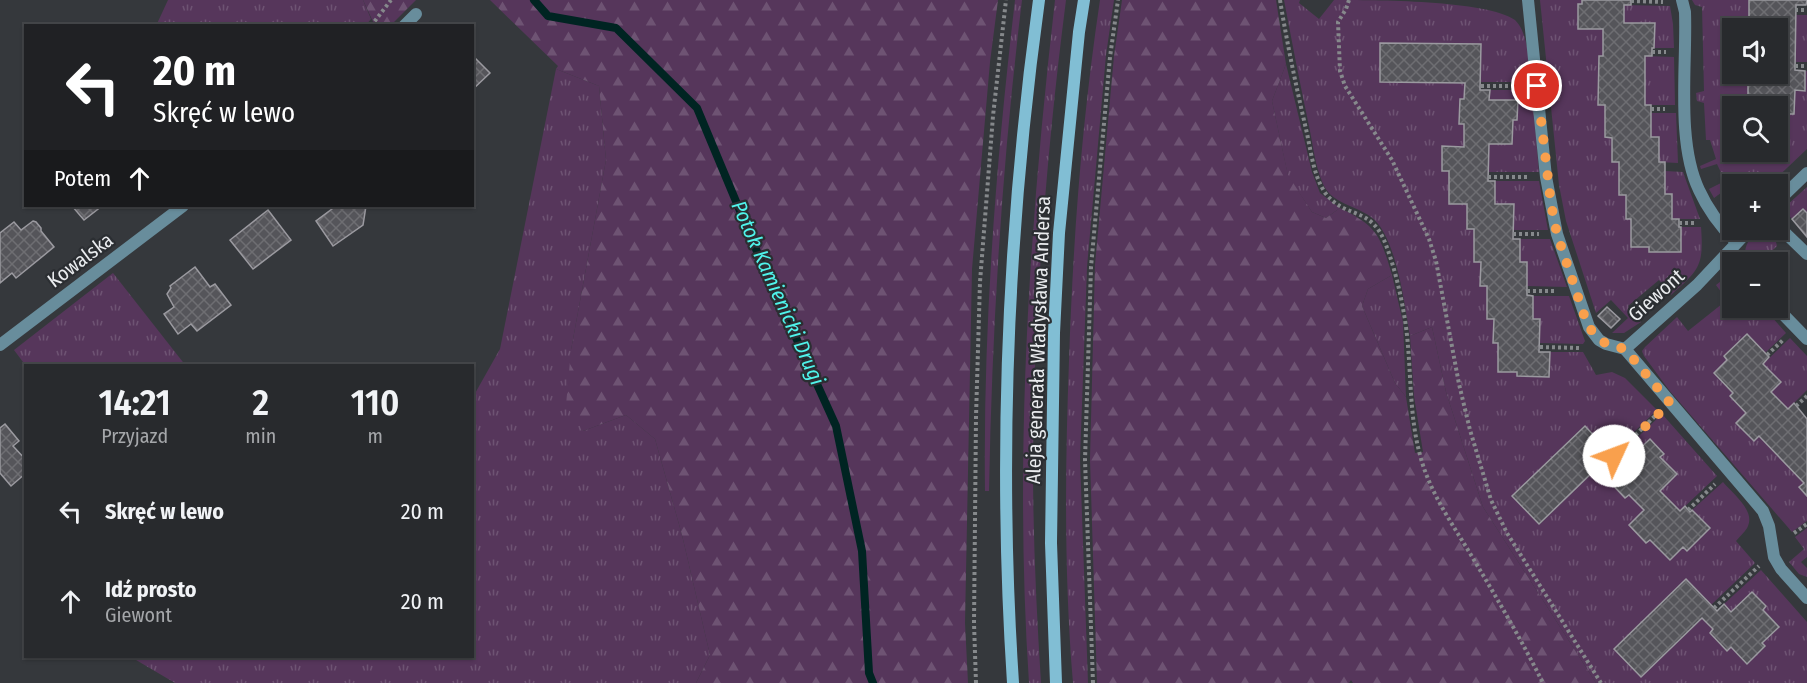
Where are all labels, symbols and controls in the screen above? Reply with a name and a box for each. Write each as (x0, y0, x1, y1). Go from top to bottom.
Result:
map controls (1722, 18, 1788, 318)
button: sound (1722, 18, 1788, 84)
text: 20 m (153, 46, 236, 96)
icon: left (54, 48, 132, 126)
pin (1511, 60, 1562, 111)
icon: arrive (1520, 69, 1553, 102)
button: search (1722, 96, 1788, 162)
text: Skręć w lewo (153, 97, 295, 129)
icon: ahead (123, 162, 156, 195)
text: Potem (54, 165, 111, 192)
button: + (1722, 174, 1788, 240)
street label: Aleja generała Władysława Andersa (1021, 196, 1055, 484)
water label: Potok Kamienicki Drugi (726, 197, 831, 390)
street label: Kowalska (42, 228, 118, 292)
button: − (1722, 252, 1788, 318)
street label: Giewont (1623, 263, 1689, 326)
text: 14:21 (99, 381, 171, 425)
text: 2 (252, 381, 269, 425)
text: 110 (351, 381, 399, 425)
text: Przyjazd (101, 424, 168, 448)
text: min (245, 424, 276, 448)
text: m (367, 424, 383, 448)
position arrow (1582, 424, 1646, 488)
icon: left (54, 495, 87, 528)
text: Skręć w lewo (105, 498, 224, 525)
text: 20 m (401, 498, 444, 525)
text: Idź prosto (105, 576, 197, 603)
icon: ahead (54, 585, 87, 618)
text: 20 m (401, 588, 444, 615)
text: Giewont (105, 603, 172, 627)

